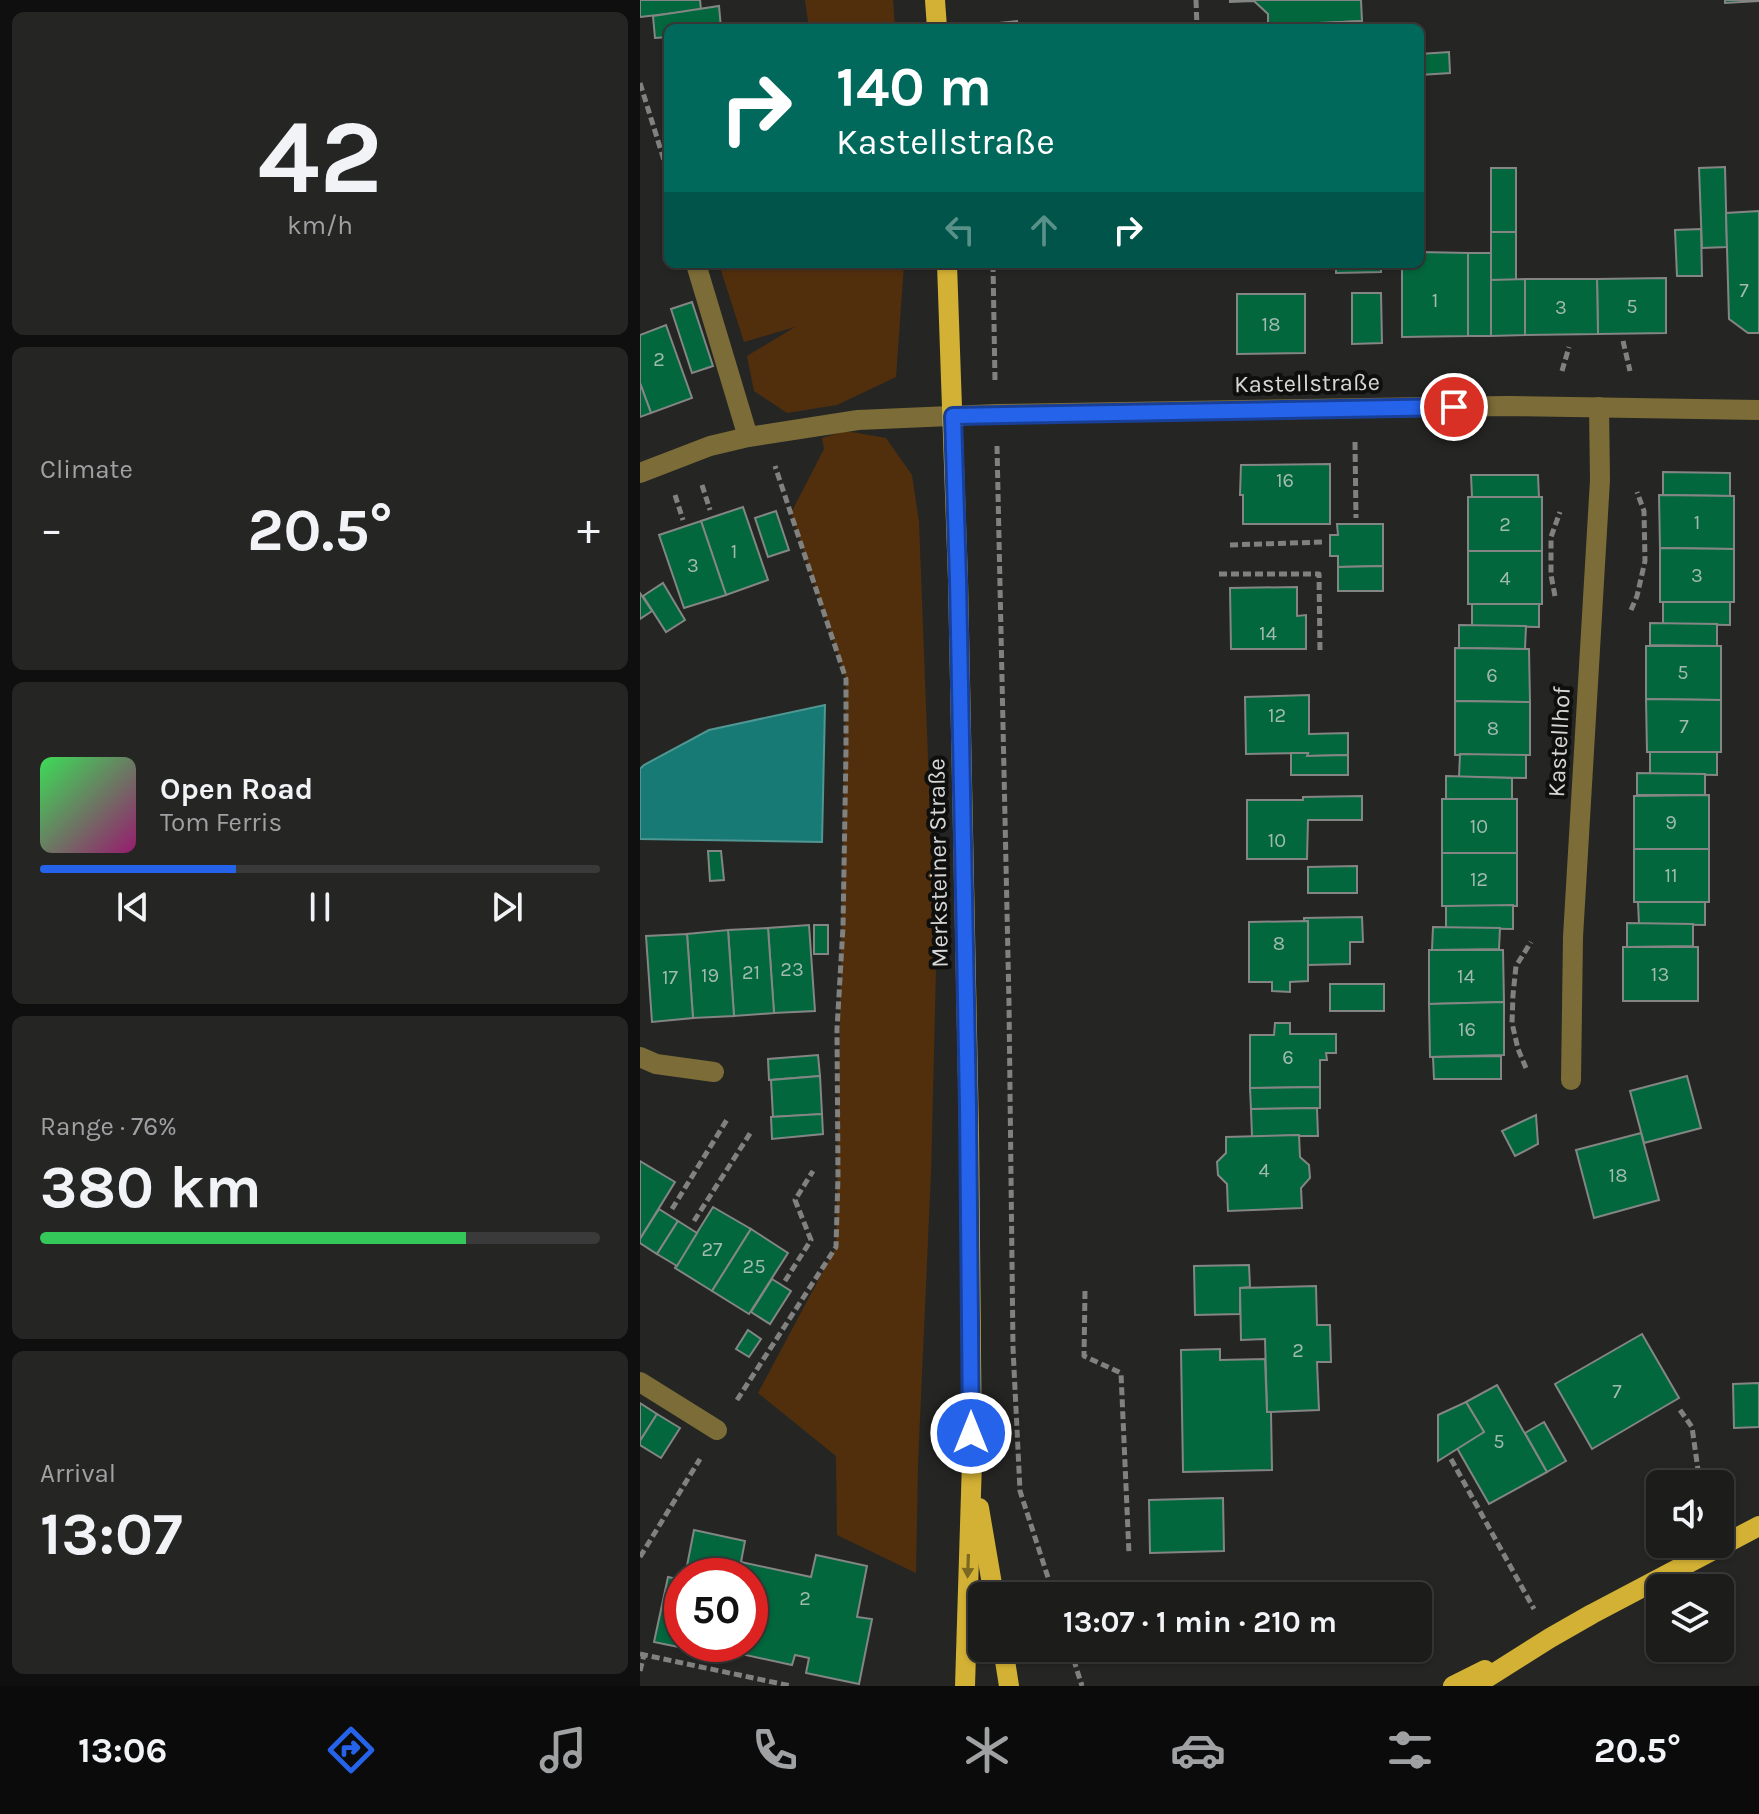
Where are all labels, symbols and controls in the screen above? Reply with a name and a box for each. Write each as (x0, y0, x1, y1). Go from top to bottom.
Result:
text: 140 m (836, 54, 992, 119)
icon: right (704, 56, 808, 160)
text: 42 (258, 97, 382, 218)
text: Kastellstraße (836, 121, 1055, 163)
icon: left (938, 208, 982, 252)
icon: ahead (1022, 208, 1066, 252)
icon: right (1106, 208, 1150, 252)
text: km/h (287, 210, 353, 241)
house number: 7 (1739, 279, 1749, 302)
house number: 1 (1432, 289, 1438, 312)
house number: 5 (1626, 295, 1638, 318)
house number: 3 (1555, 296, 1567, 319)
house number: 18 (1262, 313, 1280, 336)
house number: 2 (653, 348, 665, 371)
street label: Kastellstraße (1234, 368, 1380, 398)
pin (1420, 373, 1488, 441)
icon: arrive (1432, 385, 1476, 429)
text: Climate (40, 454, 133, 485)
house number: 16 (1276, 469, 1294, 492)
text: 20.5° (247, 495, 393, 565)
text: − (40, 504, 63, 555)
text: + (577, 504, 600, 555)
house number: 1 (1694, 511, 1700, 534)
house number: 2 (1499, 513, 1511, 536)
house number: 1 (731, 540, 737, 563)
house number: 3 (687, 554, 699, 577)
house number: 3 (1691, 564, 1703, 587)
house number: 4 (1499, 567, 1511, 590)
house number: 14 (1259, 622, 1277, 645)
house number: 5 (1677, 661, 1689, 684)
house number: 6 (1486, 664, 1498, 687)
street label: Kastellhof (1542, 685, 1576, 798)
house number: 12 (1268, 704, 1286, 727)
house number: 7 (1679, 715, 1689, 738)
house number: 8 (1487, 717, 1499, 740)
street label: Merksteiner Straße (922, 758, 954, 968)
text: Open Road (160, 771, 313, 807)
text: Tom Ferris (160, 807, 282, 838)
house number: 9 (1665, 811, 1677, 834)
house number: 10 (1470, 815, 1488, 838)
house number: 10 (1268, 829, 1286, 852)
house number: 11 (1664, 864, 1678, 887)
house number: 12 (1470, 868, 1488, 891)
icon: previous (111, 885, 155, 929)
icon: pause (298, 885, 342, 929)
icon: next (485, 885, 529, 929)
house number: 8 (1273, 932, 1285, 955)
house number: 23 (780, 958, 804, 981)
house number: 21 (742, 961, 760, 984)
house number: 13 (1651, 963, 1669, 986)
house number: 19 (701, 964, 719, 987)
house number: 14 (1457, 965, 1475, 988)
house number: 17 (662, 966, 679, 989)
house number: 16 (1458, 1018, 1476, 1041)
house number: 6 (1282, 1046, 1294, 1069)
text: Range · 76% (40, 1111, 177, 1142)
text: 380 km (40, 1152, 262, 1222)
house number: 4 (1258, 1159, 1270, 1182)
house number: 18 (1609, 1164, 1627, 1187)
house number: 27 (702, 1238, 723, 1261)
house number: 25 (743, 1255, 765, 1278)
house number: 2 (1292, 1339, 1304, 1362)
house number: 7 (1612, 1380, 1622, 1403)
position arrow (929, 1391, 1013, 1475)
house number: 5 (1493, 1430, 1505, 1453)
text: Arrival (40, 1458, 116, 1489)
map controls (1646, 1470, 1734, 1662)
button: sound (1646, 1470, 1734, 1558)
text: 13:07 (40, 1499, 183, 1569)
one-way arrow (962, 1554, 975, 1579)
speed limit sign: 50 (664, 1558, 768, 1662)
button: layers (1646, 1574, 1734, 1662)
house number: 2 (799, 1587, 811, 1610)
text: 13:07 · 1 min · 210 m (1063, 1604, 1337, 1640)
icon: directions (323, 1722, 379, 1778)
icon: music (535, 1722, 591, 1778)
icon: phone (747, 1722, 803, 1778)
icon: climate (959, 1722, 1015, 1778)
icon: car (1170, 1722, 1226, 1778)
icon: filters (1382, 1722, 1438, 1778)
text: 13:06 (78, 1729, 167, 1771)
text: 20.5° (1594, 1729, 1681, 1771)

